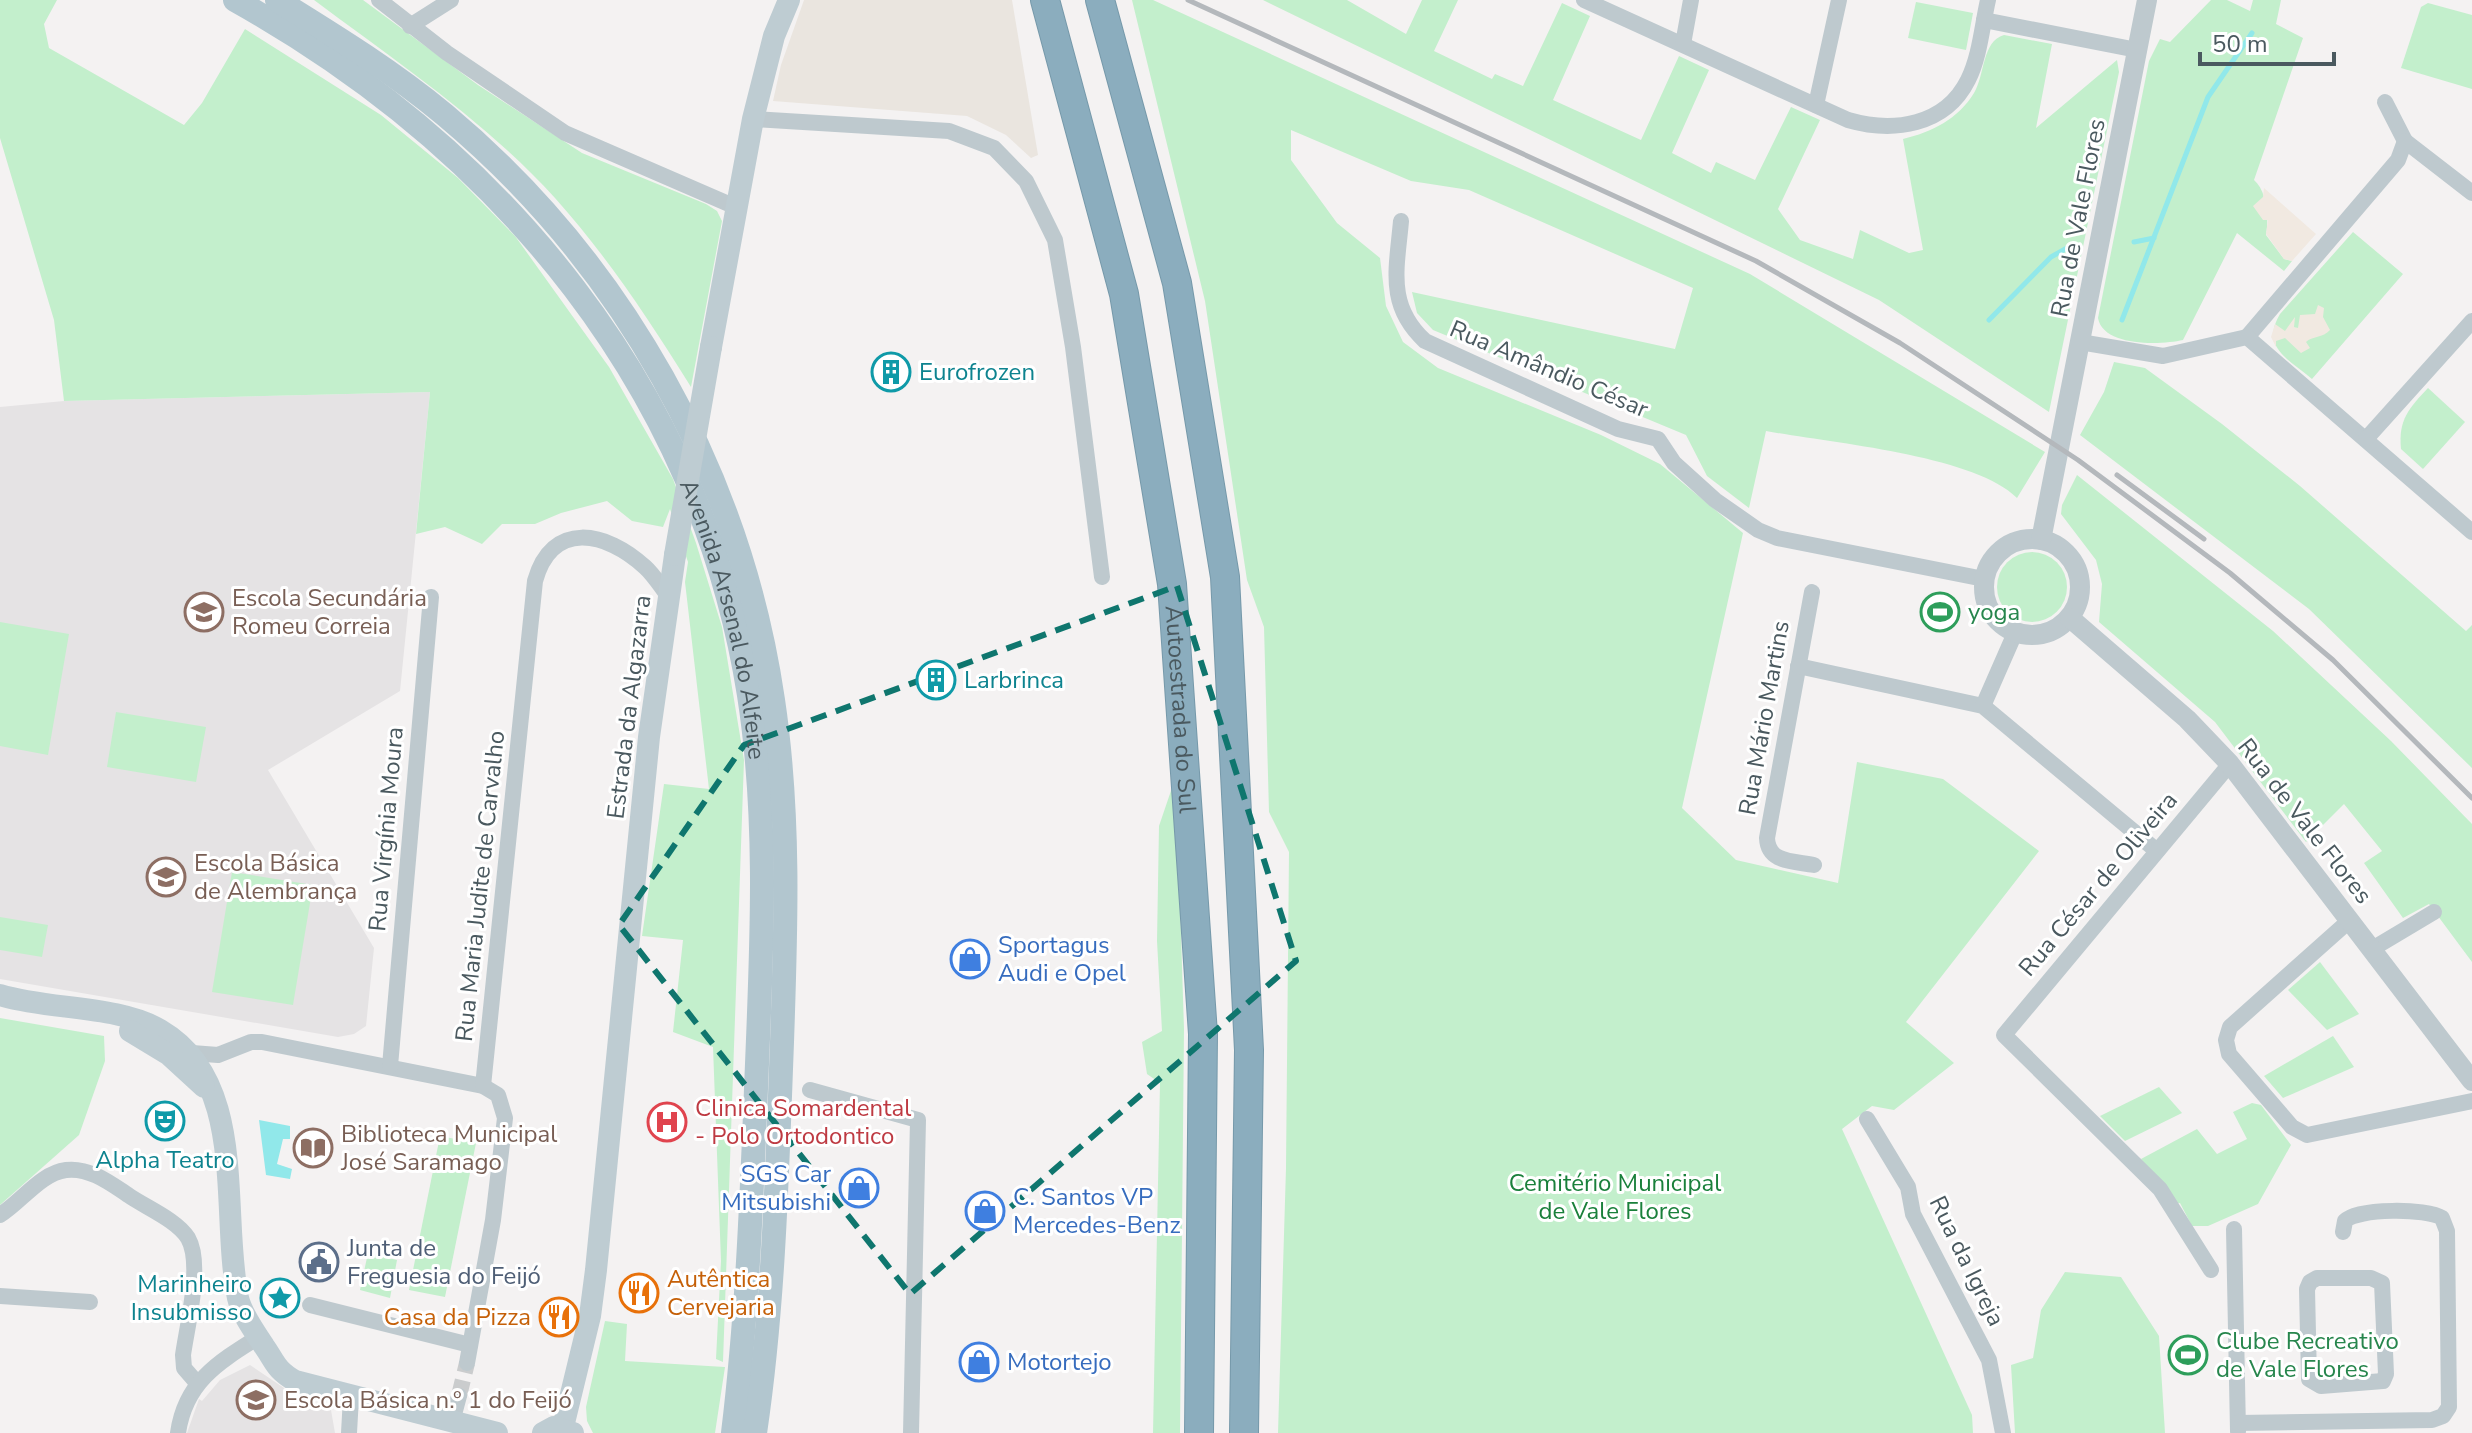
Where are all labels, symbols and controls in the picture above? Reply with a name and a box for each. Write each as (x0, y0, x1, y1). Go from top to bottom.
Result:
scale bar (2200, 16, 2334, 66)
text: 50 m (2212, 28, 2268, 60)
street label: Rua de Vale Flores (2043, 116, 2113, 320)
street label: Rua Amândio César (1445, 313, 1654, 425)
building icon: Eurofrozen (870, 351, 912, 393)
place label: Eurofrozen (919, 356, 1035, 388)
street label: Avenida Arsenal do Alfeite (672, 474, 773, 761)
place label: Escola Secundária Romeu Correia (232, 582, 427, 642)
school or university icon: Escola Secundária Romeu Correia (183, 591, 225, 633)
sports icon: yoga (1919, 591, 1961, 633)
street label: Estrada da Algazarra (599, 593, 659, 821)
place label: yoga (1968, 596, 2020, 628)
street label: Autoestrada do Sul (1158, 604, 1204, 814)
street label: Rua Mário Martins (1731, 618, 1797, 818)
building icon: Larbrinca (915, 659, 957, 701)
place label: Larbrinca (964, 664, 1064, 696)
street label: Rua Virgínia Moura (361, 725, 411, 933)
street label: Rua Maria Judite de Carvalho (448, 729, 512, 1043)
street label: Rua de Vale Flores (2230, 732, 2380, 910)
street label: Rua César de Oliveira (2011, 785, 2185, 983)
place label: Escola Básica de Alembrança (194, 847, 357, 907)
school or university icon: Escola Básica de Alembrança (145, 856, 187, 898)
place label: Sportagus Audi e Opel (998, 929, 1126, 989)
shop icon: Sportagus Audi e Opel (949, 938, 991, 980)
place label: Clinica Somardental - Polo Ortodontico (695, 1092, 911, 1152)
theatre icon: Alpha Teatro (144, 1100, 186, 1142)
hospital icon: Clinica Somardental - Polo Ortodontico (646, 1101, 688, 1143)
place label: Biblioteca Municipal José Saramago (340, 1118, 557, 1178)
library icon: Biblioteca Municipal José Saramago (292, 1127, 334, 1169)
place label: Alpha Teatro (95, 1144, 235, 1176)
place label: SGS Car Mitsubishi (721, 1158, 831, 1218)
shop icon: SGS Car Mitsubishi (838, 1167, 880, 1209)
park label: Cemitério Municipal de Vale Flores (1509, 1167, 1721, 1227)
place label: C. Santos VP Mercedes-Benz (1013, 1181, 1181, 1241)
shop icon: C. Santos VP Mercedes-Benz (964, 1190, 1006, 1232)
street label: Rua da Igreja (1922, 1191, 2012, 1331)
place label: Junta de Freguesia do Feijó (346, 1232, 541, 1292)
public building icon: Junta de Freguesia do Feijó (298, 1241, 340, 1283)
place label: Autêntica Cervejaria (667, 1263, 775, 1323)
place label: Marinheiro Insubmisso (131, 1268, 252, 1328)
restaurant icon: Autêntica Cervejaria (618, 1272, 660, 1314)
place icon: Marinheiro Insubmisso (259, 1277, 301, 1319)
restaurant icon: Casa da Pizza (538, 1296, 580, 1338)
place label: Casa da Pizza (384, 1301, 531, 1333)
place label: Clube Recreativo de Vale Flores (2216, 1325, 2399, 1385)
sports icon: Clube Recreativo de Vale Flores (2167, 1334, 2209, 1376)
shop icon: Motortejo (958, 1341, 1000, 1383)
place label: Motortejo (1007, 1346, 1112, 1378)
school or university icon: Escola Básica n.º 1 do Feijó (235, 1379, 277, 1421)
place label: Escola Básica n.º 1 do Feijó (284, 1384, 572, 1416)

